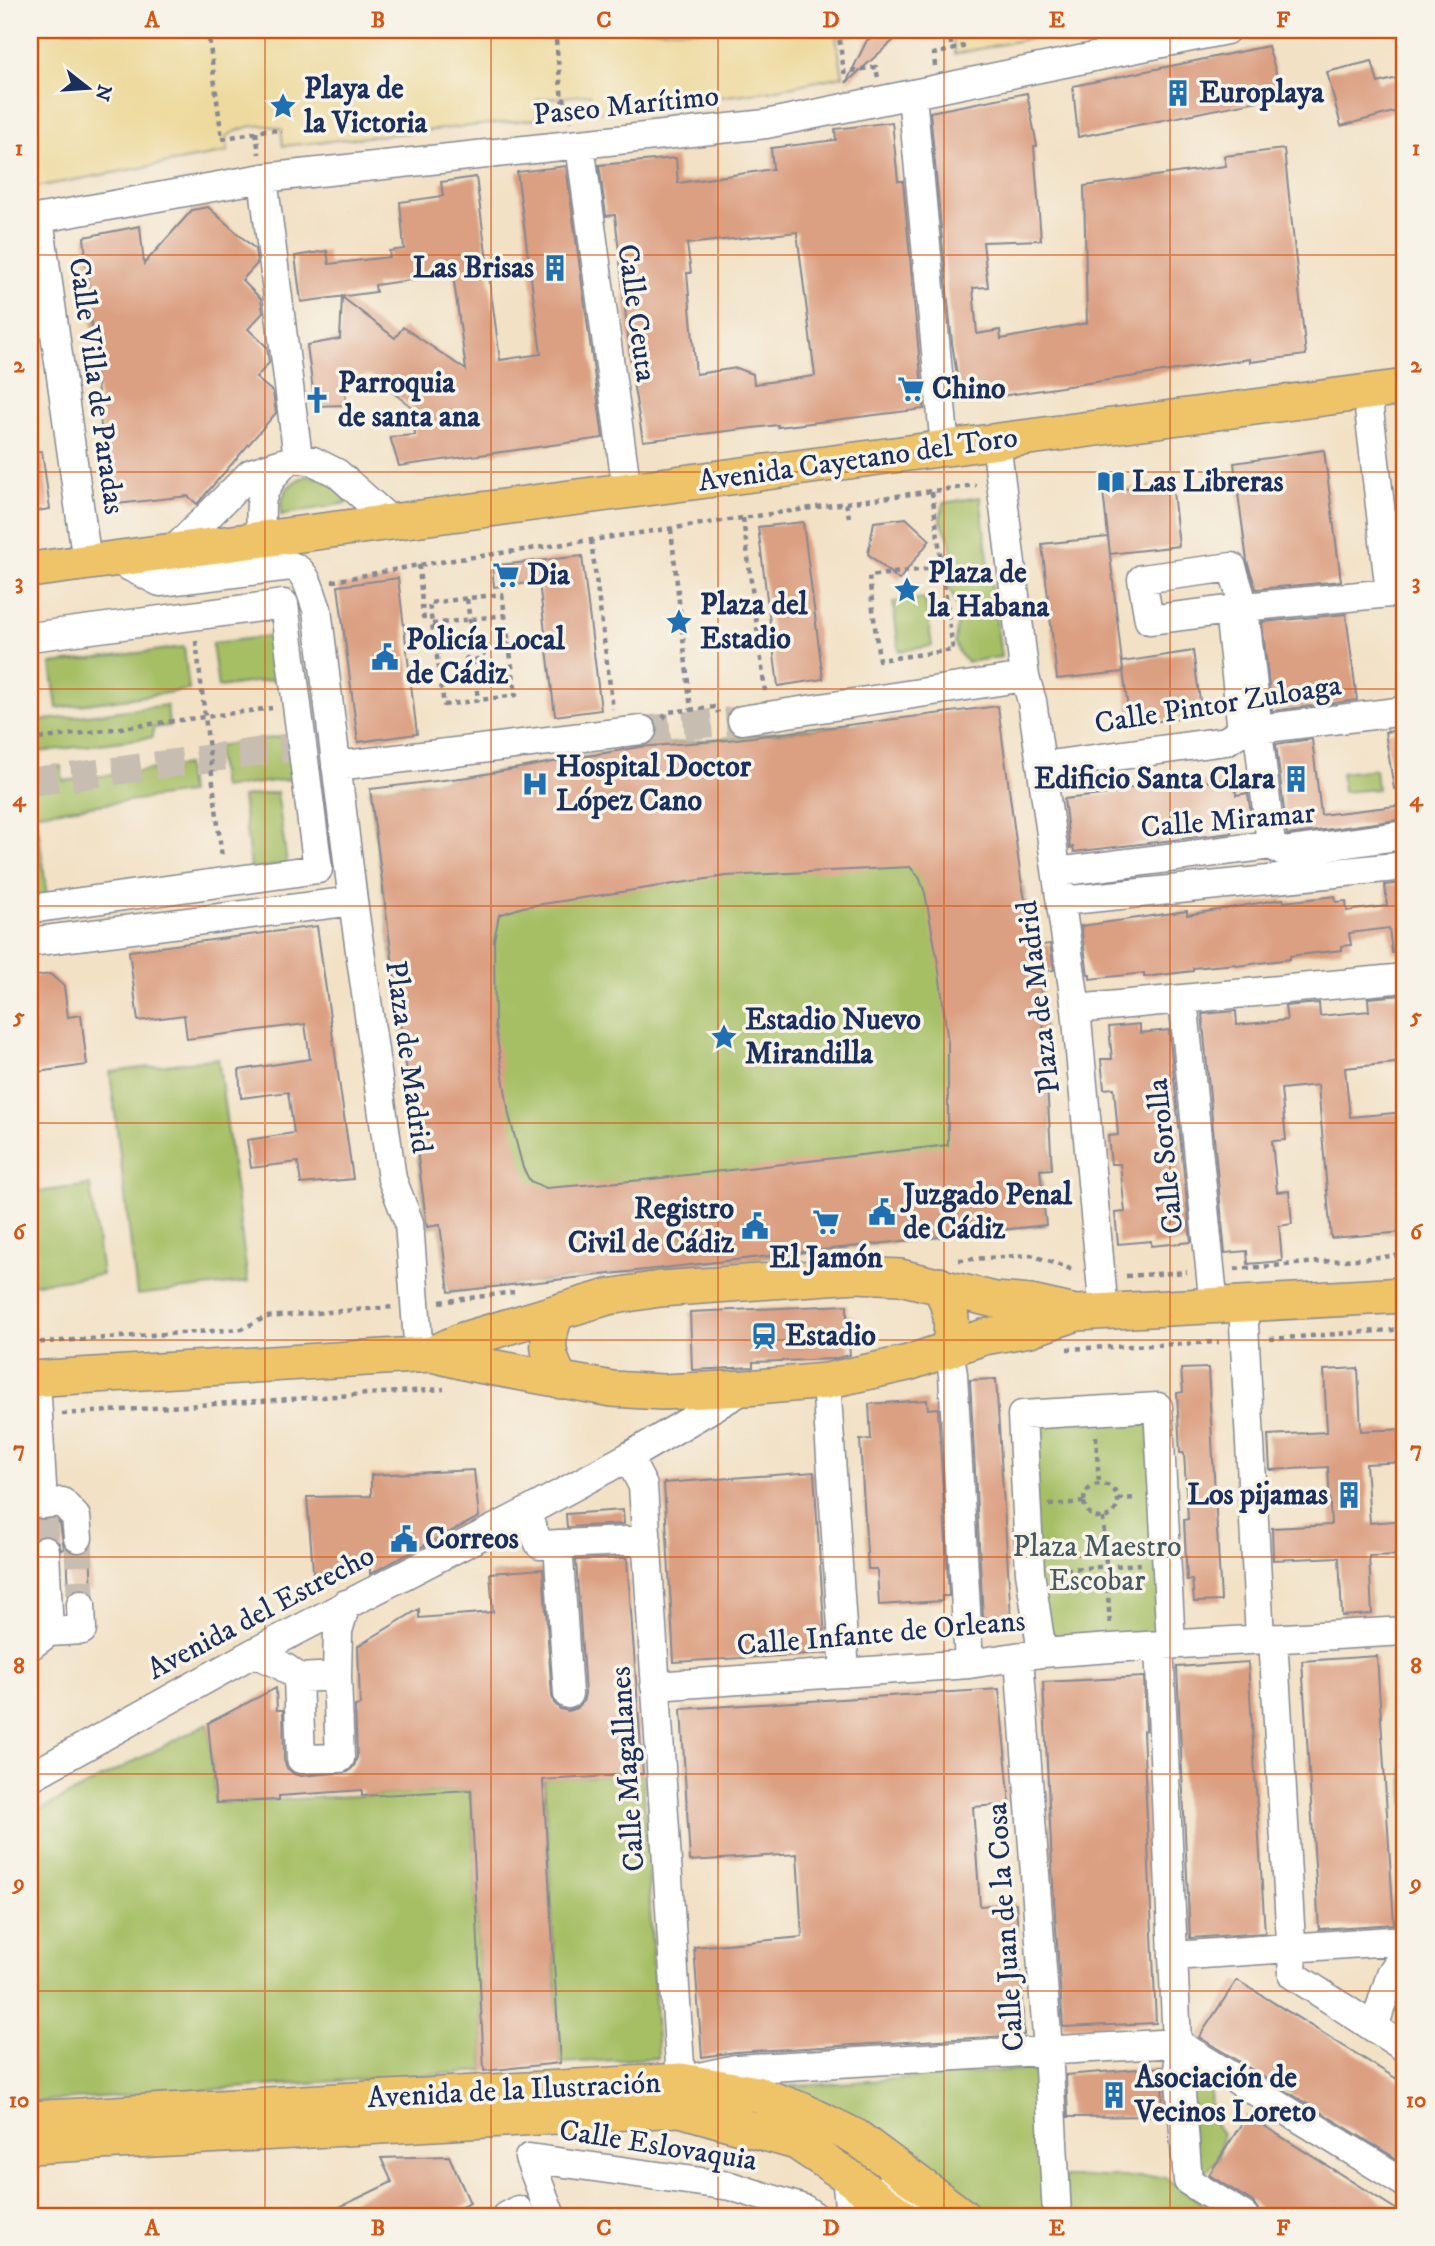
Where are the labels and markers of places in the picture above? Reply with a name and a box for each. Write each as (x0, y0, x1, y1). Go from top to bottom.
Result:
place label: Playa de la Victoria (303, 71, 429, 142)
place label: Europlaya (1199, 75, 1325, 112)
building icon: Europlaya (1163, 78, 1193, 108)
place icon: Playa de la Victoria (268, 91, 298, 121)
place label: Las Brisas (413, 250, 534, 287)
building icon: Las Brisas (540, 253, 570, 283)
place label: Parroquia de santa ana (338, 365, 481, 436)
place label: Chino (932, 371, 1006, 408)
supermarket icon: Chino (896, 374, 926, 404)
church icon: Parroquia de santa ana (302, 385, 332, 415)
place label: Las Libreras (1132, 464, 1284, 501)
library icon: Las Libreras (1096, 467, 1126, 497)
place label: Plaza de la Habana (927, 555, 1051, 626)
place label: Dia (527, 557, 571, 594)
supermarket icon: Dia (491, 560, 521, 590)
place icon: Plaza de la Habana (892, 575, 922, 605)
place label: Plaza del Estadio (700, 587, 809, 658)
place icon: Plaza del Estadio (664, 607, 694, 637)
place label: Policía Local de Cádiz (406, 622, 566, 693)
public building icon: Policía Local de Cádiz (370, 642, 400, 672)
place label: Hospital Doctor López Cano (556, 749, 752, 820)
place label: Edificio Santa Clara (1034, 761, 1276, 798)
building icon: Edificio Santa Clara (1281, 764, 1311, 794)
hospital icon: Hospital Doctor López Cano (520, 769, 550, 799)
place label: Estadio Nuevo Mirandilla (745, 1002, 921, 1073)
place icon: Estadio Nuevo Mirandilla (709, 1022, 739, 1052)
place label: Juzgado Penal de Cádiz (900, 1177, 1073, 1248)
place label: Registro Civil de Cádiz (568, 1191, 735, 1262)
public building icon: Juzgado Penal de Cádiz (867, 1197, 897, 1227)
supermarket icon: El Jamón (811, 1207, 841, 1237)
public building icon: Registro Civil de Cádiz (740, 1211, 770, 1241)
place label: El Jamón (769, 1240, 883, 1277)
place label: Estadio (785, 1318, 876, 1355)
station icon: Estadio (749, 1321, 779, 1351)
place label: Los pijamas (1187, 1477, 1328, 1514)
building icon: Los pijamas (1334, 1480, 1364, 1510)
place label: Correos (425, 1521, 519, 1558)
public building icon: Correos (389, 1524, 419, 1554)
place label: Asociación de Vecinos Loreto (1134, 2060, 1316, 2131)
building icon: Asociación de Vecinos Loreto (1099, 2080, 1129, 2110)

